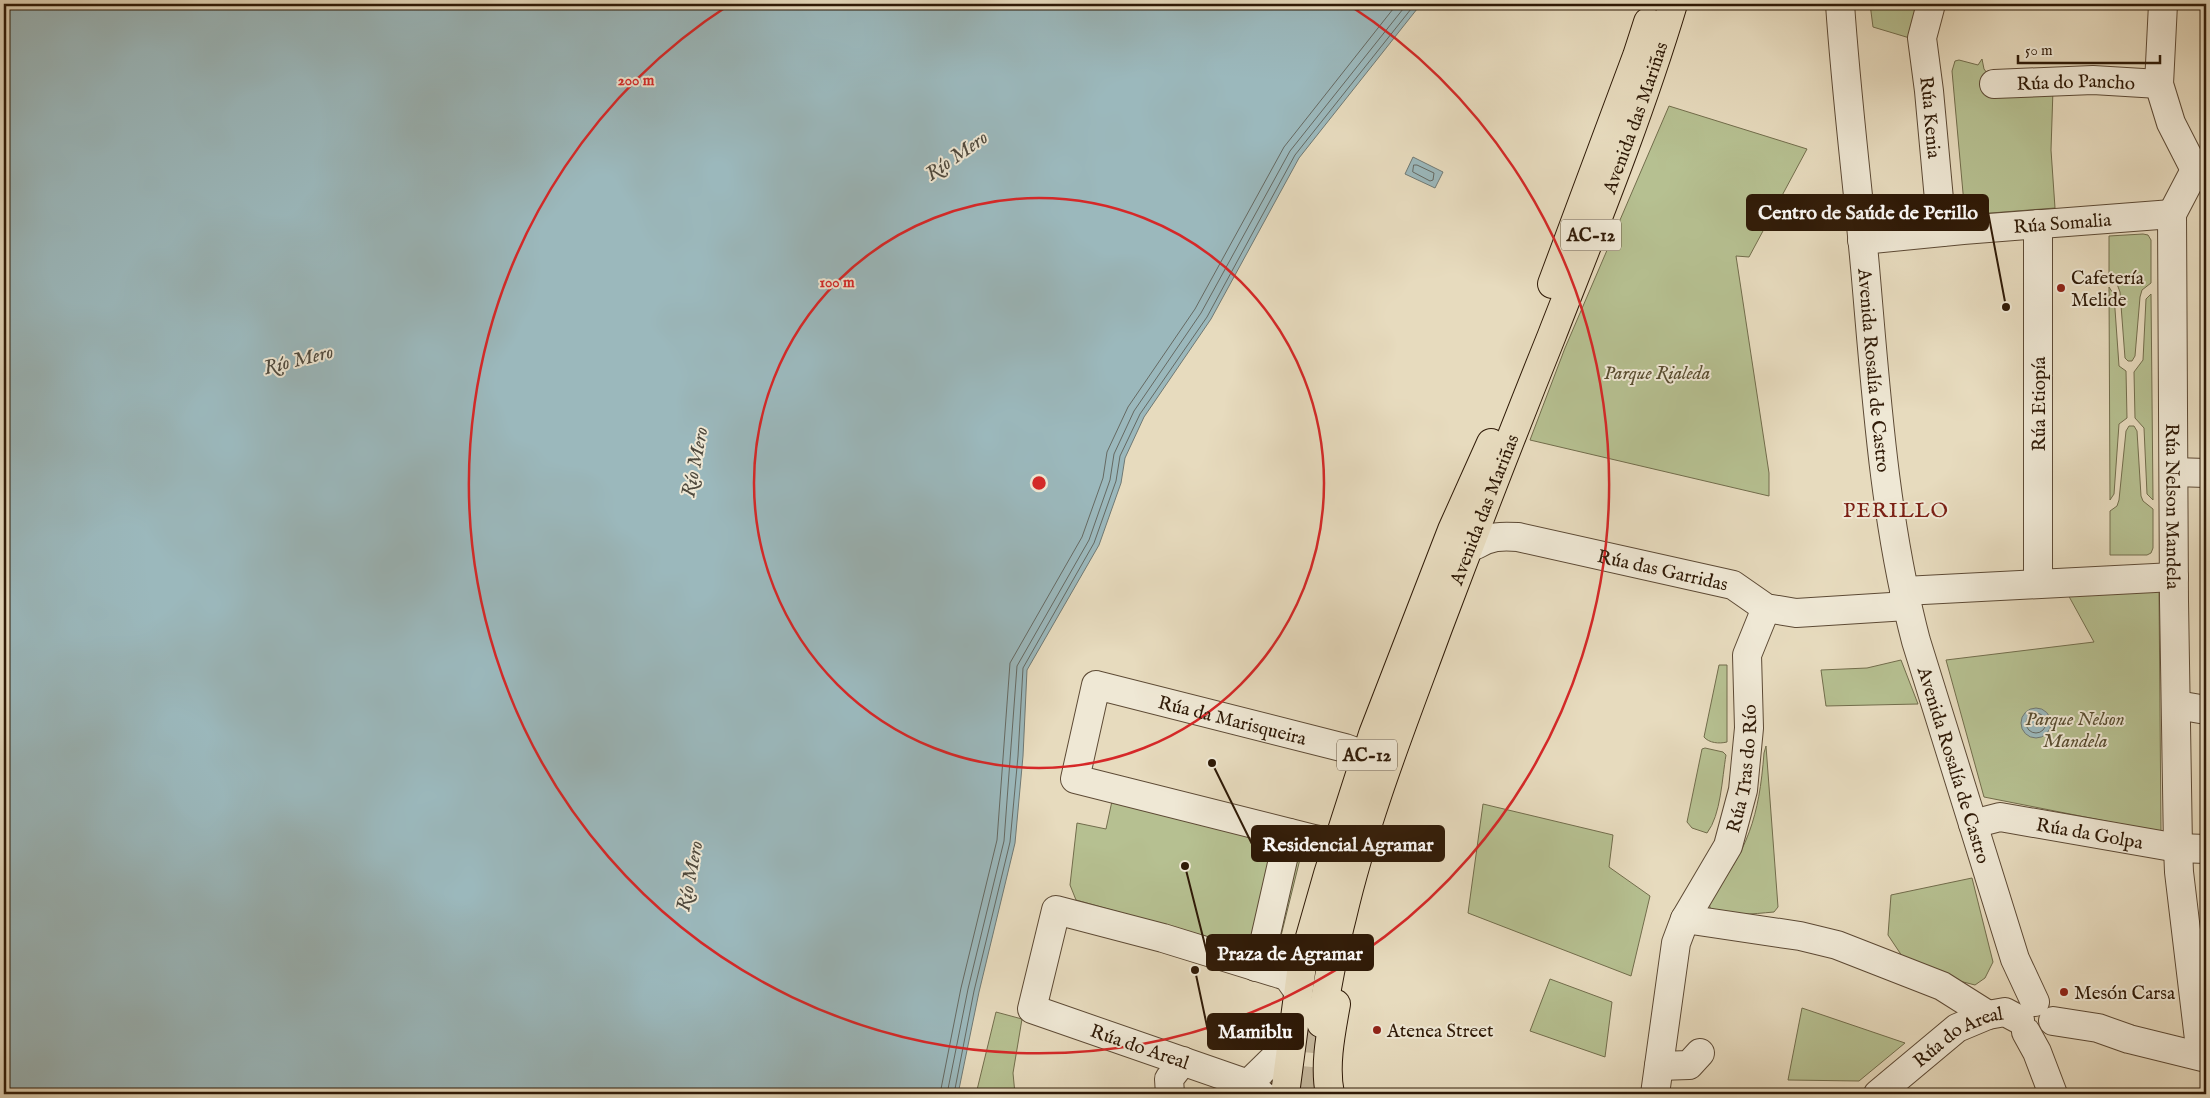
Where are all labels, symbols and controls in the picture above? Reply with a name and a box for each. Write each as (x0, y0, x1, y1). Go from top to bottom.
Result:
scale bar (2018, 32, 2160, 64)
street label: Avenida das Mariñas (1598, 39, 1674, 198)
text: 50 m (2025, 41, 2053, 60)
street label: Rúa do Pancho (2016, 70, 2136, 97)
text: 200 m (618, 71, 655, 90)
street label: Rúa Kenia (1913, 75, 1945, 160)
water label: Río Mero (921, 126, 993, 187)
callout: Centro de Saúde de Perillo (1747, 195, 1988, 230)
text: Centro de Saúde de Perillo (1758, 201, 1978, 226)
street label: Rúa Somalia (2013, 209, 2113, 240)
road number: AC-12 (1561, 220, 1621, 250)
street label: Avenida Rosalía de Castro (1851, 267, 1895, 474)
place label: Cafetería Melide (2071, 267, 2145, 313)
text: 100 m (819, 273, 855, 292)
marker: Cafetería Melide (2055, 282, 2067, 294)
water label: Río Mero (261, 340, 336, 381)
street label: Rúa Etiopía (2028, 356, 2052, 452)
park label: Parque Rialeda (1604, 362, 1710, 386)
street label: Rúa Nelson Mandela (2159, 423, 2184, 590)
water label: Río Mero (676, 425, 715, 500)
street label: Avenida das Mariñas (1445, 431, 1525, 590)
centre of rings (1030, 474, 1048, 492)
district label: PERILLO (1843, 498, 1949, 525)
street label: Rúa das Garridas (1595, 545, 1730, 597)
street label: Avenida Rosalía de Castro (1911, 663, 1995, 867)
street label: Rúa da Marisqueira (1155, 691, 1309, 752)
street label: Rúa Tras do Río (1722, 704, 1763, 836)
park label: Parque Nelson Mandela (2025, 708, 2125, 754)
road number: AC-12 (1337, 740, 1397, 770)
street label: Rúa da Golpa (2034, 814, 2146, 856)
callout: Residencial Agramar (1252, 826, 1444, 861)
text: Residencial Agramar (1262, 833, 1434, 858)
water label: Río Mero (671, 839, 710, 914)
callout: Praza de Agramar (1207, 935, 1373, 970)
text: Praza de Agramar (1217, 942, 1364, 967)
place label: Mesón Carsa (2074, 982, 2176, 1006)
marker: Mesón Carsa (2058, 986, 2070, 998)
street label: Rúa do Areal (1909, 1002, 2006, 1074)
callout: Mamiblu (1208, 1014, 1303, 1049)
street label: Rúa do Areal (1087, 1020, 1193, 1076)
text: Mamiblu (1218, 1020, 1293, 1045)
place label: Atenea Street (1386, 1020, 1494, 1044)
marker: Atenea Street (1371, 1024, 1383, 1036)

